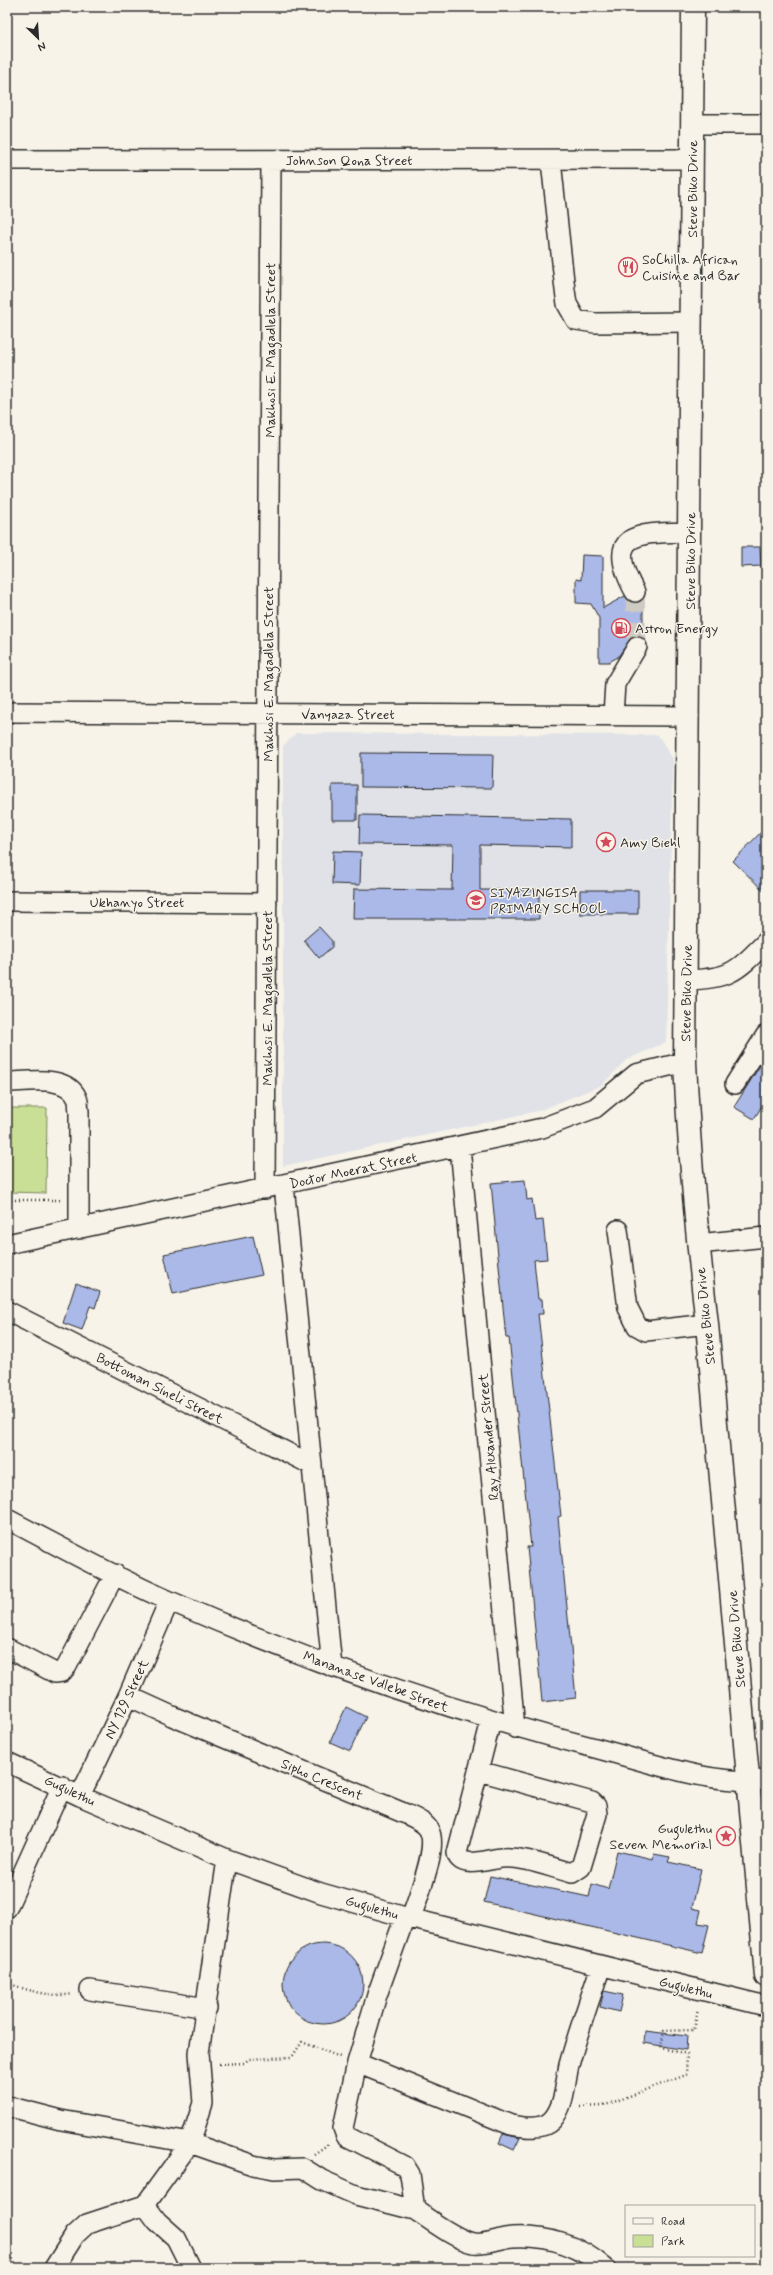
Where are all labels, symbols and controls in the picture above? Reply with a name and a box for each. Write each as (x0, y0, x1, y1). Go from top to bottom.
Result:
north arrow (18, 18, 58, 58)
text: N (36, 38, 48, 54)
street label: Steve Biko Drive (684, 140, 702, 238)
street label: Johnson Qona Street (285, 152, 413, 170)
place label: SoChilla African Cuisine and Bar (642, 251, 740, 285)
restaurant icon: SoChilla African Cuisine and Bar (617, 256, 639, 278)
street label: Makhosi E. Magadlela Street (262, 262, 282, 438)
street label: Steve Biko Drive (682, 512, 700, 610)
street label: Makhosi E. Magadlela Street (260, 586, 280, 762)
fuel station icon: Astron Energy (610, 617, 632, 639)
place label: Astron Energy (635, 620, 718, 638)
street label: Vanyaza Street (301, 706, 395, 724)
place icon: Amy Biehl (595, 831, 617, 853)
place label: Amy Biehl (620, 834, 680, 852)
place label: SIYAZINGISA PRIMARY SCHOOL (490, 884, 606, 918)
school or university icon: SIYAZINGISA PRIMARY SCHOOL (465, 889, 487, 911)
street label: Ukhanyo Street (90, 894, 184, 912)
street label: Makhosi E. Magadlela Street (259, 910, 279, 1086)
street label: Steve Biko Drive (677, 944, 697, 1042)
street label: Doctor Moerat Street (288, 1149, 419, 1193)
street label: Steve Biko Drive (692, 1266, 720, 1365)
street label: Bottoman Sineli Street (93, 1349, 227, 1429)
street label: Ray Alexander Street (474, 1372, 504, 1501)
street label: Steve Biko Drive (724, 1589, 750, 1688)
street label: Mananase Vdlebe Street (300, 1647, 452, 1717)
street label: NY 129 Street (101, 1656, 153, 1742)
street label: Sipho Crescent (278, 1755, 365, 1805)
street label: Gugulethu (40, 1771, 98, 1812)
place label: Gugulethu Seven Memorial (610, 1820, 712, 1854)
place icon: Gugulethu Seven Memorial (715, 1825, 737, 1847)
street label: Gugulethu (342, 1892, 400, 1926)
street label: Gugulethu (657, 1973, 714, 2005)
legend (625, 2205, 755, 2257)
text: Road (661, 2214, 685, 2230)
text: Park (661, 2234, 685, 2250)

